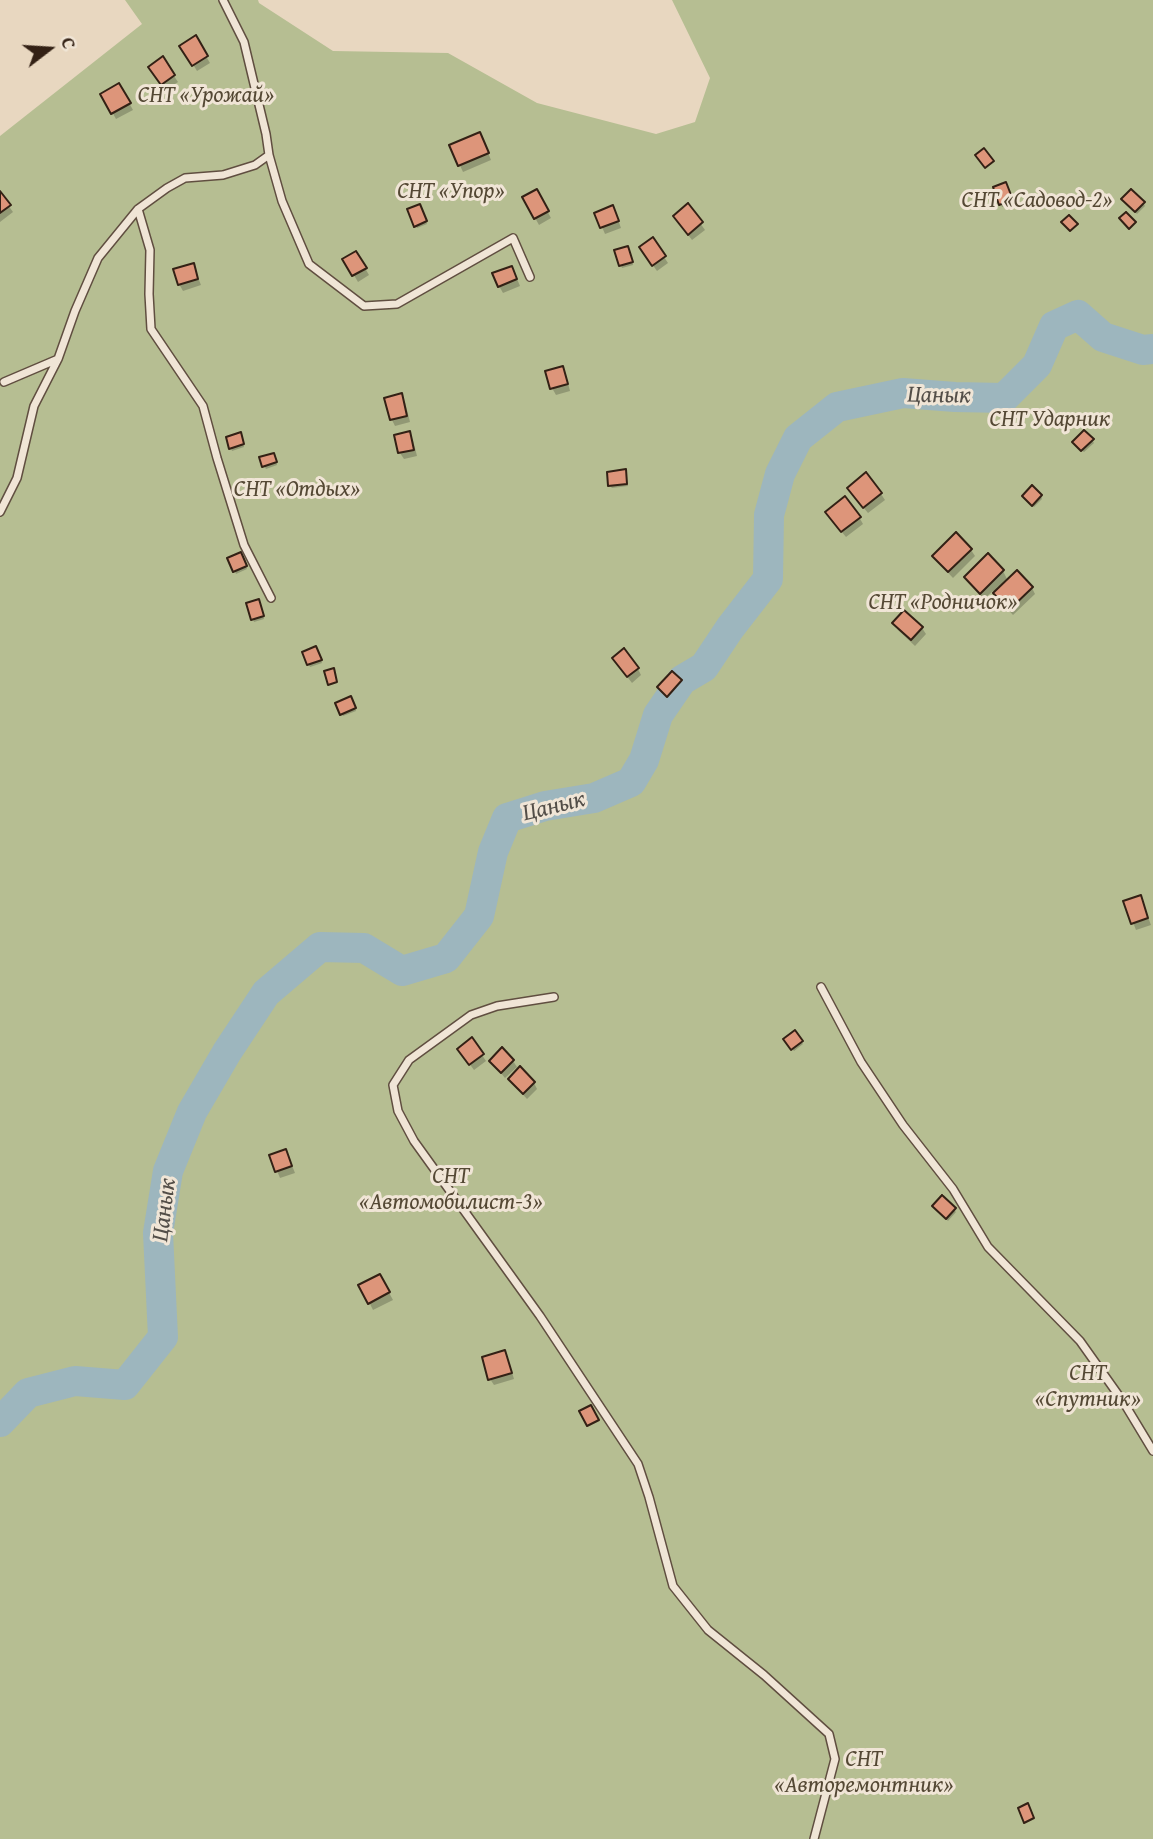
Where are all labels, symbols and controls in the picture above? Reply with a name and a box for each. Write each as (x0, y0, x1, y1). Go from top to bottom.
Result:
north arrow (14, 14, 84, 84)
text: С (54, 34, 84, 52)
park label: СНТ «Урожай» (138, 82, 274, 110)
park label: СНТ «Упор» (397, 178, 505, 206)
park label: СНТ «Садовод-2» (962, 187, 1112, 215)
water label: Цанык (907, 381, 971, 411)
park label: СНТ Ударник (990, 406, 1110, 434)
park label: СНТ «Отдых» (234, 476, 360, 504)
park label: СНТ «Родничок» (868, 589, 1018, 617)
water label: Цанык (519, 785, 589, 829)
park label: СНТ «Автомобилист-3» (359, 1163, 543, 1217)
water label: Цанык (147, 1176, 183, 1244)
park label: СНТ «Спутник» (1035, 1360, 1141, 1414)
park label: СНТ «Авторемонтник» (775, 1746, 953, 1800)

